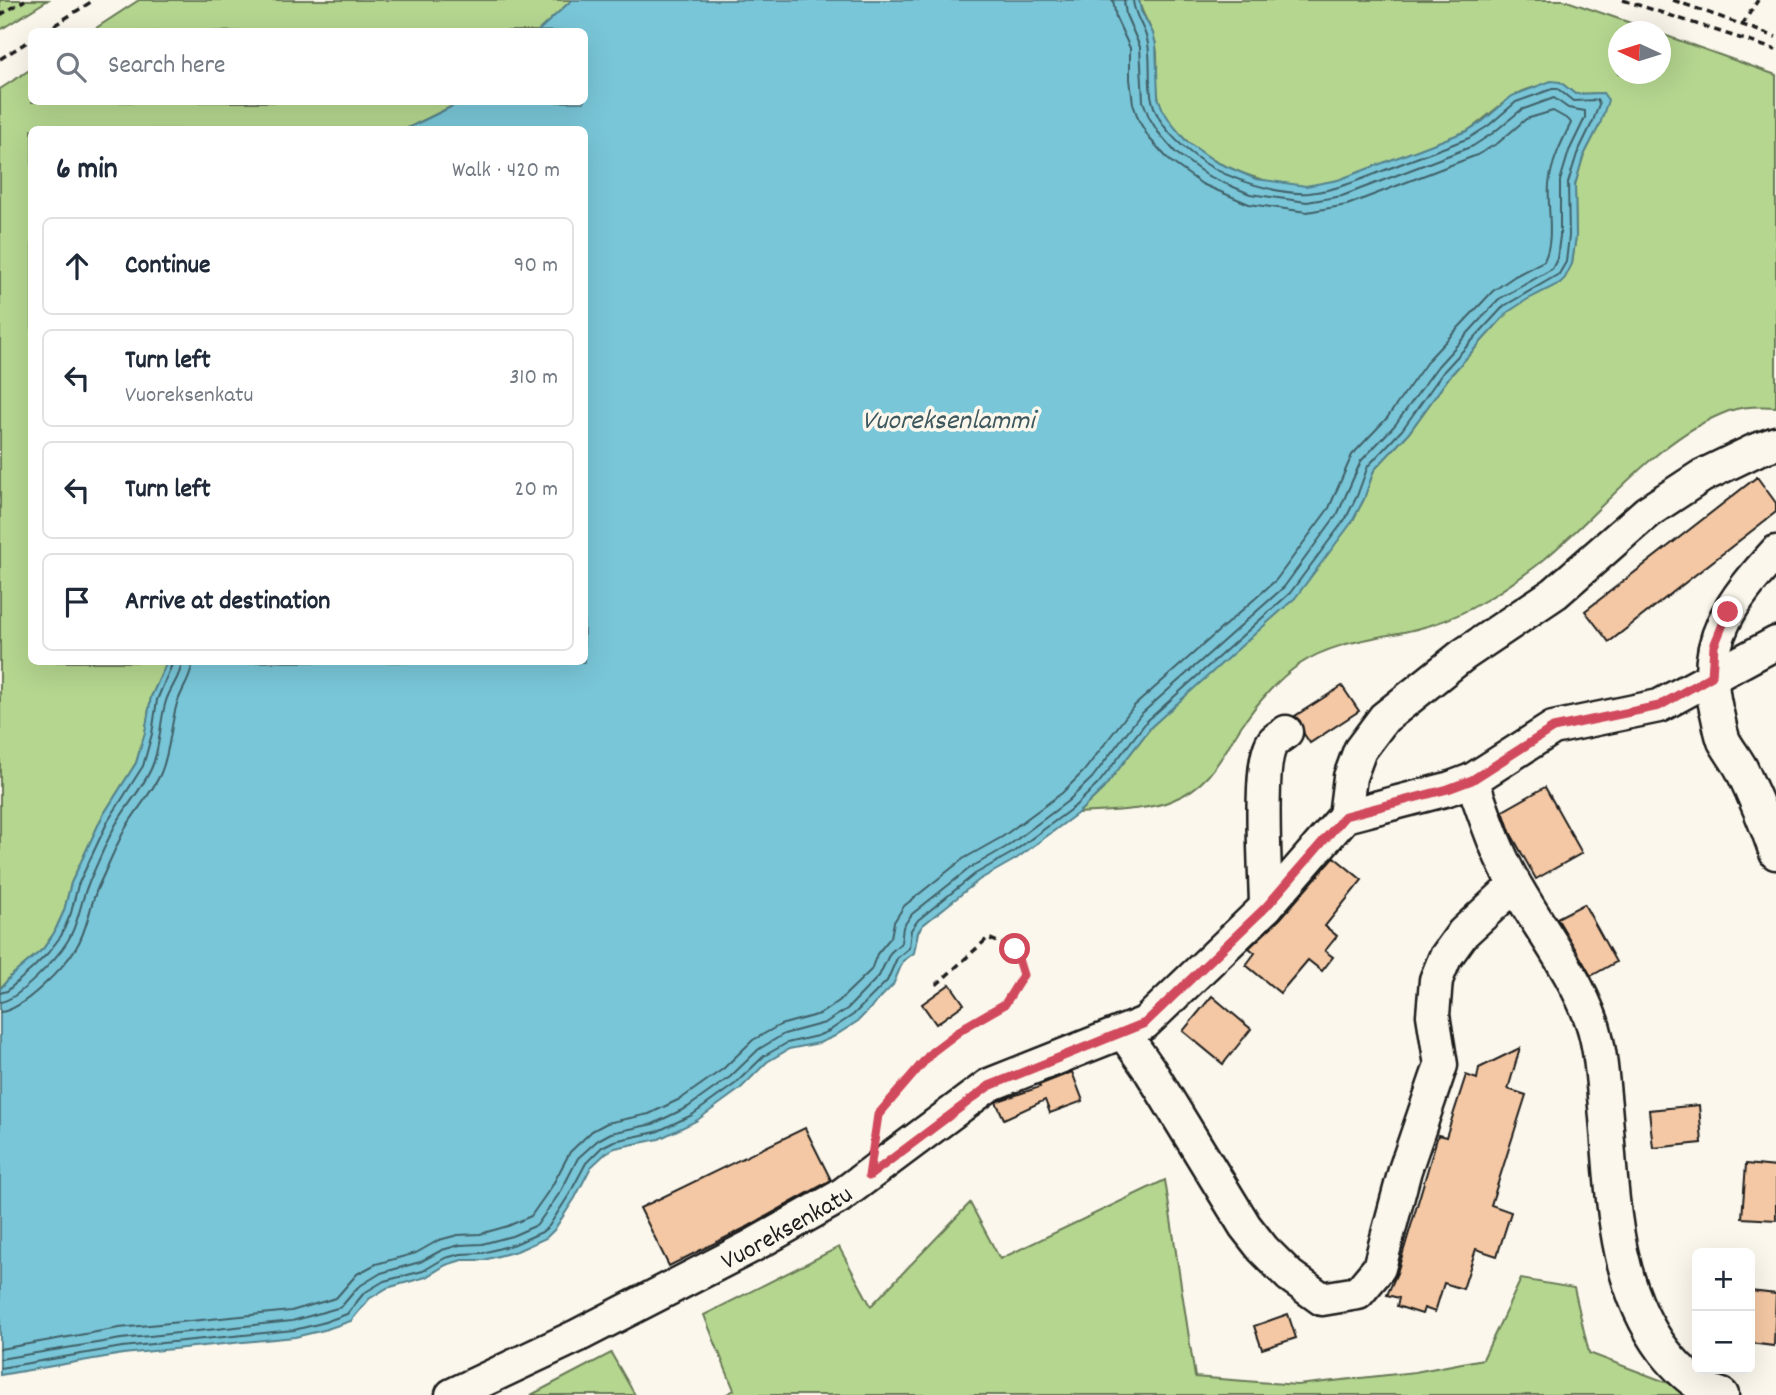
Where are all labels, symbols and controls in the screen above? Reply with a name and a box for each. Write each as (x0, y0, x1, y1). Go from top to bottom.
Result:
north arrow (1608, 21, 1671, 84)
search box (28, 28, 588, 105)
icon: search (52, 48, 90, 86)
text: Search here (108, 48, 226, 85)
text: 6 min (56, 150, 118, 193)
text: Walk · 420 m (452, 155, 560, 188)
icon: ahead (58, 247, 96, 285)
text: Continue (125, 248, 210, 285)
text: 90 m (514, 250, 558, 283)
text: Turn left (125, 343, 211, 380)
icon: left (58, 359, 96, 397)
text: 310 m (509, 362, 558, 395)
text: Vuoreksenkatu (125, 380, 253, 413)
water label: Vuoreksenlammi (862, 403, 1038, 443)
icon: left (58, 471, 96, 509)
text: Turn left (125, 472, 211, 509)
text: 20 m (514, 474, 558, 507)
icon: arrive (58, 583, 96, 621)
text: Arrive at destination (125, 584, 330, 621)
route end (1712, 596, 1743, 627)
route start (999, 933, 1030, 964)
street label: Vuoreksenkatu (715, 1178, 862, 1281)
map controls (1692, 1248, 1755, 1374)
button: + (1692, 1248, 1755, 1311)
button: − (1692, 1311, 1755, 1374)

